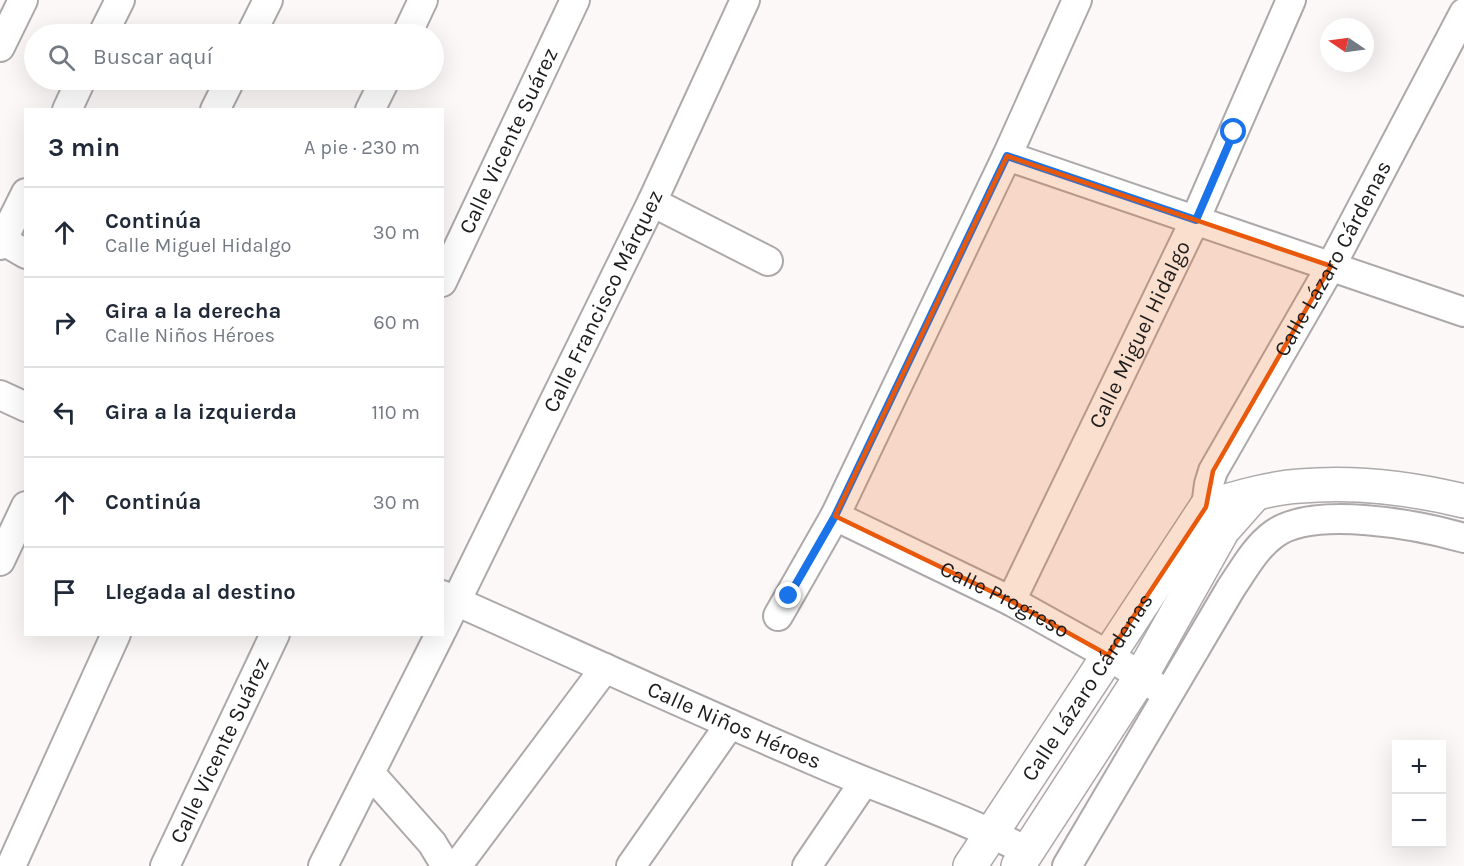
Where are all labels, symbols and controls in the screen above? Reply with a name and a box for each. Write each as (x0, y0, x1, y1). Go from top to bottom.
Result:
north arrow (1320, 18, 1374, 72)
search box (24, 24, 444, 90)
icon: search (45, 41, 78, 74)
text: Buscar aquí (93, 44, 213, 70)
street label: Calle Vicente Suárez (454, 44, 564, 238)
route start (1220, 118, 1246, 144)
text: 3 min (48, 132, 120, 163)
text: A pie · 230 m (304, 136, 420, 159)
street label: Calle Lázaro Cárdenas (1269, 156, 1397, 361)
street label: Calle Francisco Márquez (538, 186, 669, 417)
text: Continúa (105, 208, 201, 234)
icon: ahead (48, 216, 81, 249)
text: 30 m (373, 221, 420, 244)
text: Calle Miguel Hidalgo (105, 234, 291, 257)
street label: Calle Miguel Hidalgo (1083, 236, 1196, 433)
text: Gira a la derecha (105, 298, 281, 324)
icon: right (48, 306, 81, 339)
text: 60 m (373, 311, 420, 334)
text: Calle Niños Héroes (105, 324, 275, 347)
icon: left (48, 396, 81, 429)
text: Gira a la izquierda (105, 399, 297, 425)
text: 110 m (371, 401, 420, 424)
icon: ahead (48, 486, 81, 519)
text: Continúa (105, 489, 201, 515)
text: 30 m (373, 491, 420, 514)
street label: Calle Progreso (936, 556, 1074, 644)
icon: arrive (48, 576, 81, 609)
text: Llegada al destino (105, 579, 296, 605)
route end (775, 582, 801, 608)
street label: Calle Lázaro Cárdenas (1016, 588, 1159, 786)
street label: Calle Vicente Suárez (165, 653, 275, 847)
street label: Calle Niños Héroes (643, 676, 825, 775)
map controls (1392, 740, 1446, 848)
button: + (1392, 740, 1446, 794)
button: − (1392, 794, 1446, 848)

